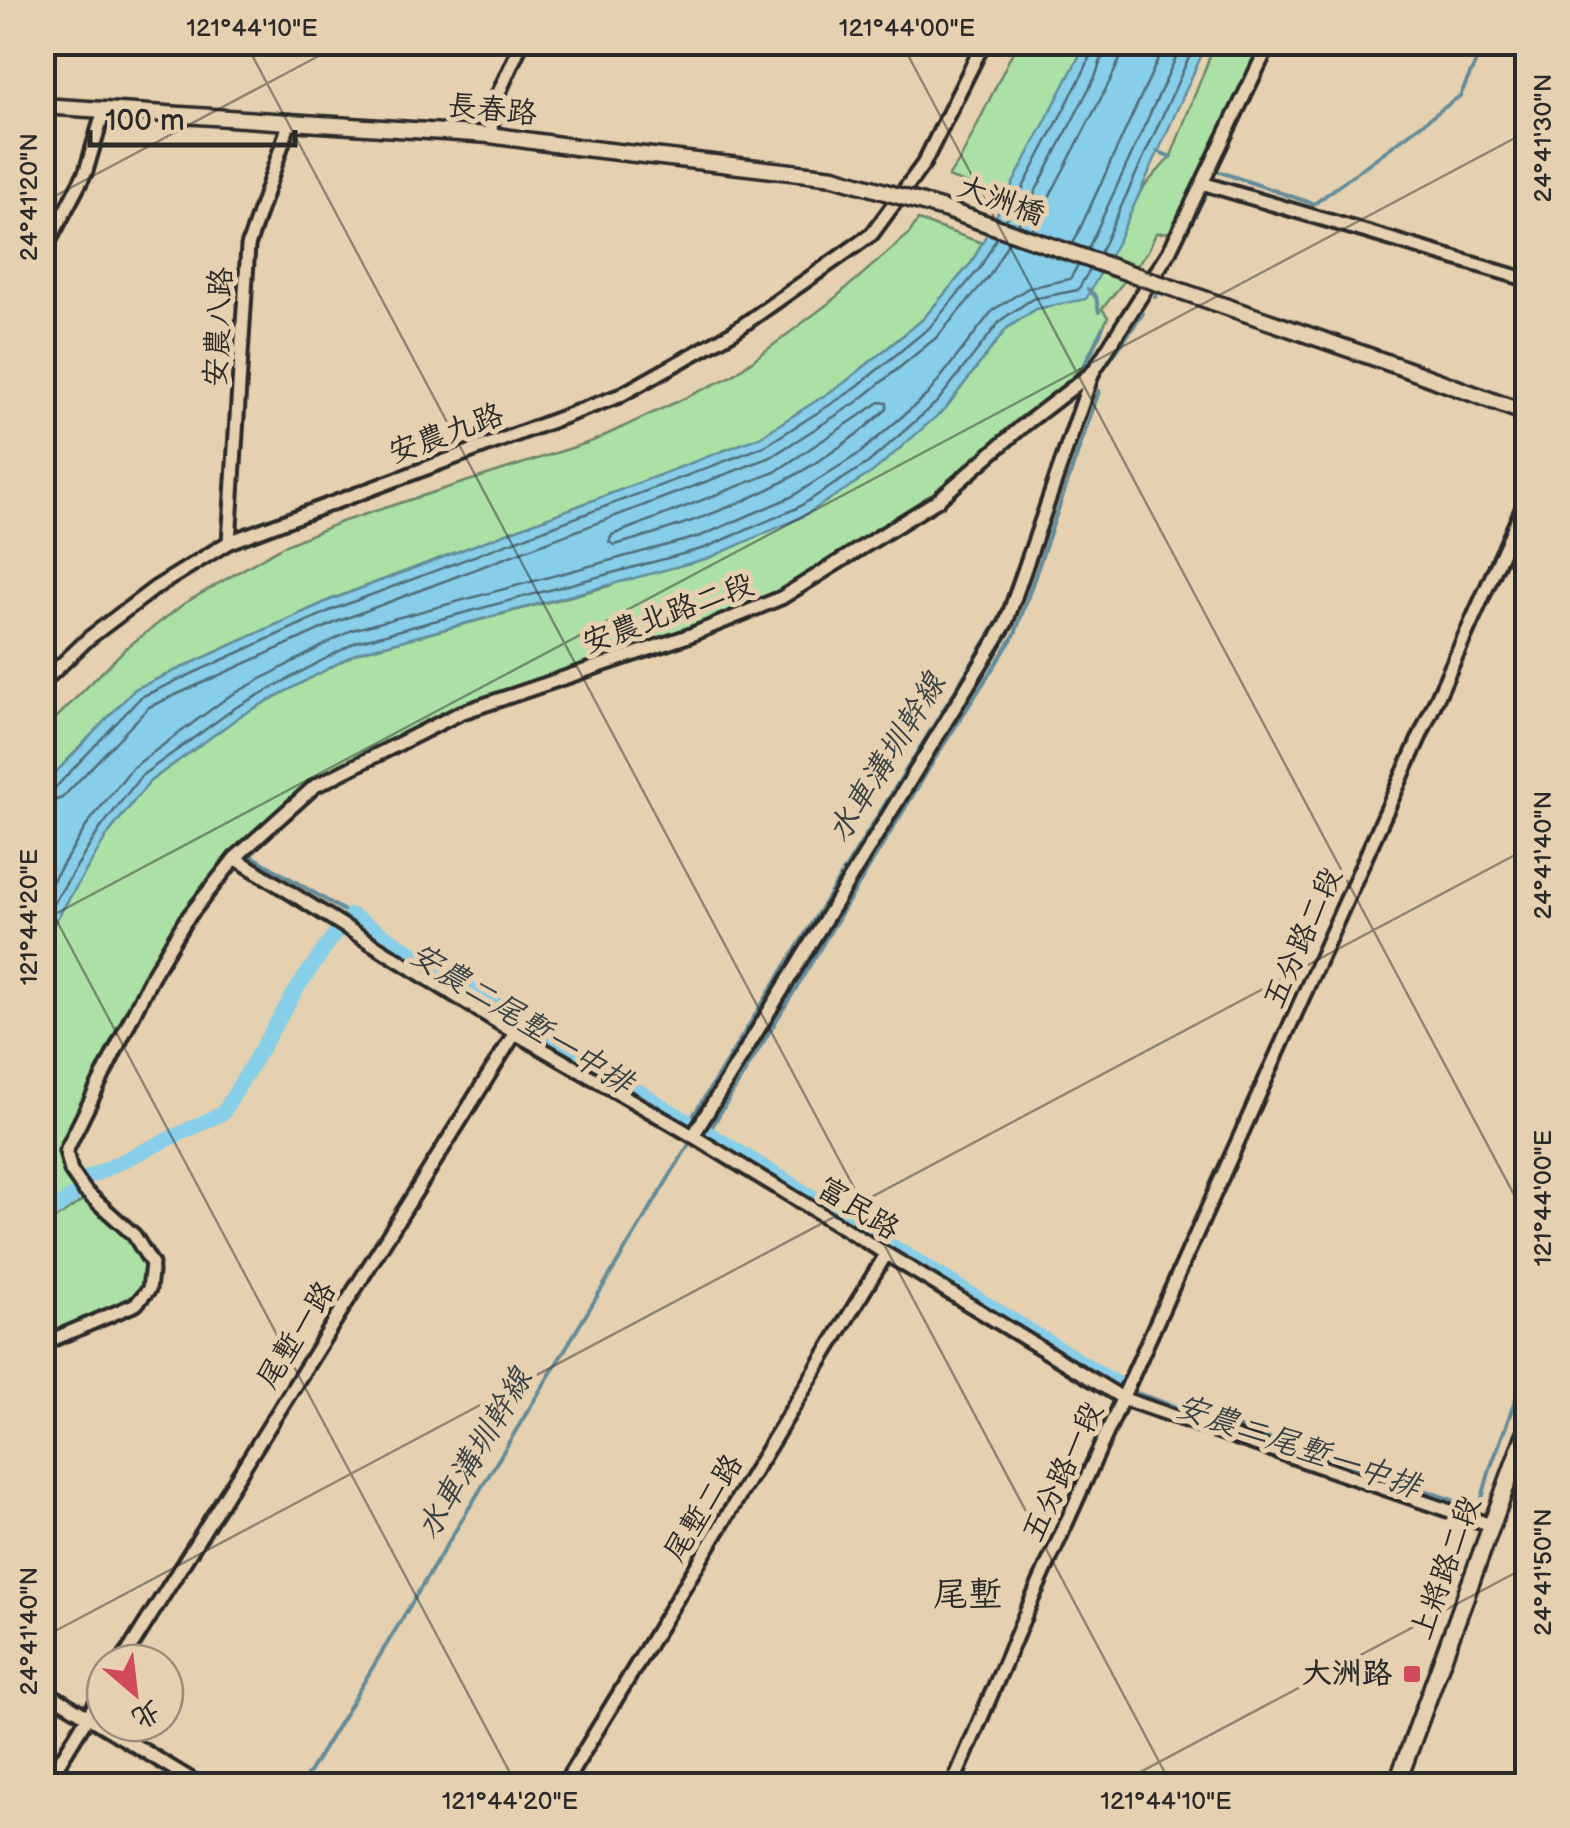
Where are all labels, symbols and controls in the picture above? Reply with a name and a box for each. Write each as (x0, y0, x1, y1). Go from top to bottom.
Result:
text: 121°44'10"E (186, 13, 318, 44)
text: 121°44'00"E (839, 13, 975, 44)
text: 24°41'30"N (1528, 74, 1559, 202)
scale bar (90, 85, 295, 147)
street label: 長春路 (445, 87, 539, 133)
text: 100 m (105, 103, 185, 139)
text: 24°41'20"N (14, 133, 45, 261)
street label: 大洲橋 (953, 169, 1049, 233)
street label: 安農八路 (198, 266, 240, 388)
street label: 安農九路 (383, 397, 509, 471)
street label: 安農北路二段 (577, 566, 759, 662)
water label: 水車溝圳幹線 (820, 665, 955, 850)
text: 24°41'40"N (1528, 791, 1559, 919)
text: 121°44'20"E (14, 849, 45, 985)
street label: 五分路二段 (1256, 862, 1350, 1014)
water label: 安農二尾塹一中排 (402, 935, 642, 1105)
text: 121°44'00"E (1528, 1130, 1559, 1266)
street label: 富民路 (810, 1170, 906, 1248)
street label: 尾塹一路 (250, 1275, 344, 1395)
water label: 水車溝圳幹線 (409, 1360, 542, 1546)
water label: 安農二尾塹一中排 (1171, 1387, 1428, 1508)
street label: 五分路一段 (1015, 1396, 1111, 1548)
street label: 尾塹二路 (657, 1448, 751, 1568)
street label: 上將路二段 (1403, 1491, 1489, 1645)
text: 24°41'50"N (1528, 1508, 1559, 1636)
text: 24°41'40"N (14, 1567, 45, 1695)
district label: 尾塹 (933, 1574, 1003, 1617)
north arrow (85, 1643, 185, 1743)
place label: 大洲路 (1302, 1656, 1392, 1692)
marker: 大洲路 (1401, 1663, 1423, 1685)
text: 北 (126, 1693, 166, 1735)
text: 121°44'20"E (442, 1786, 578, 1817)
text: 121°44'10"E (1100, 1786, 1232, 1817)

